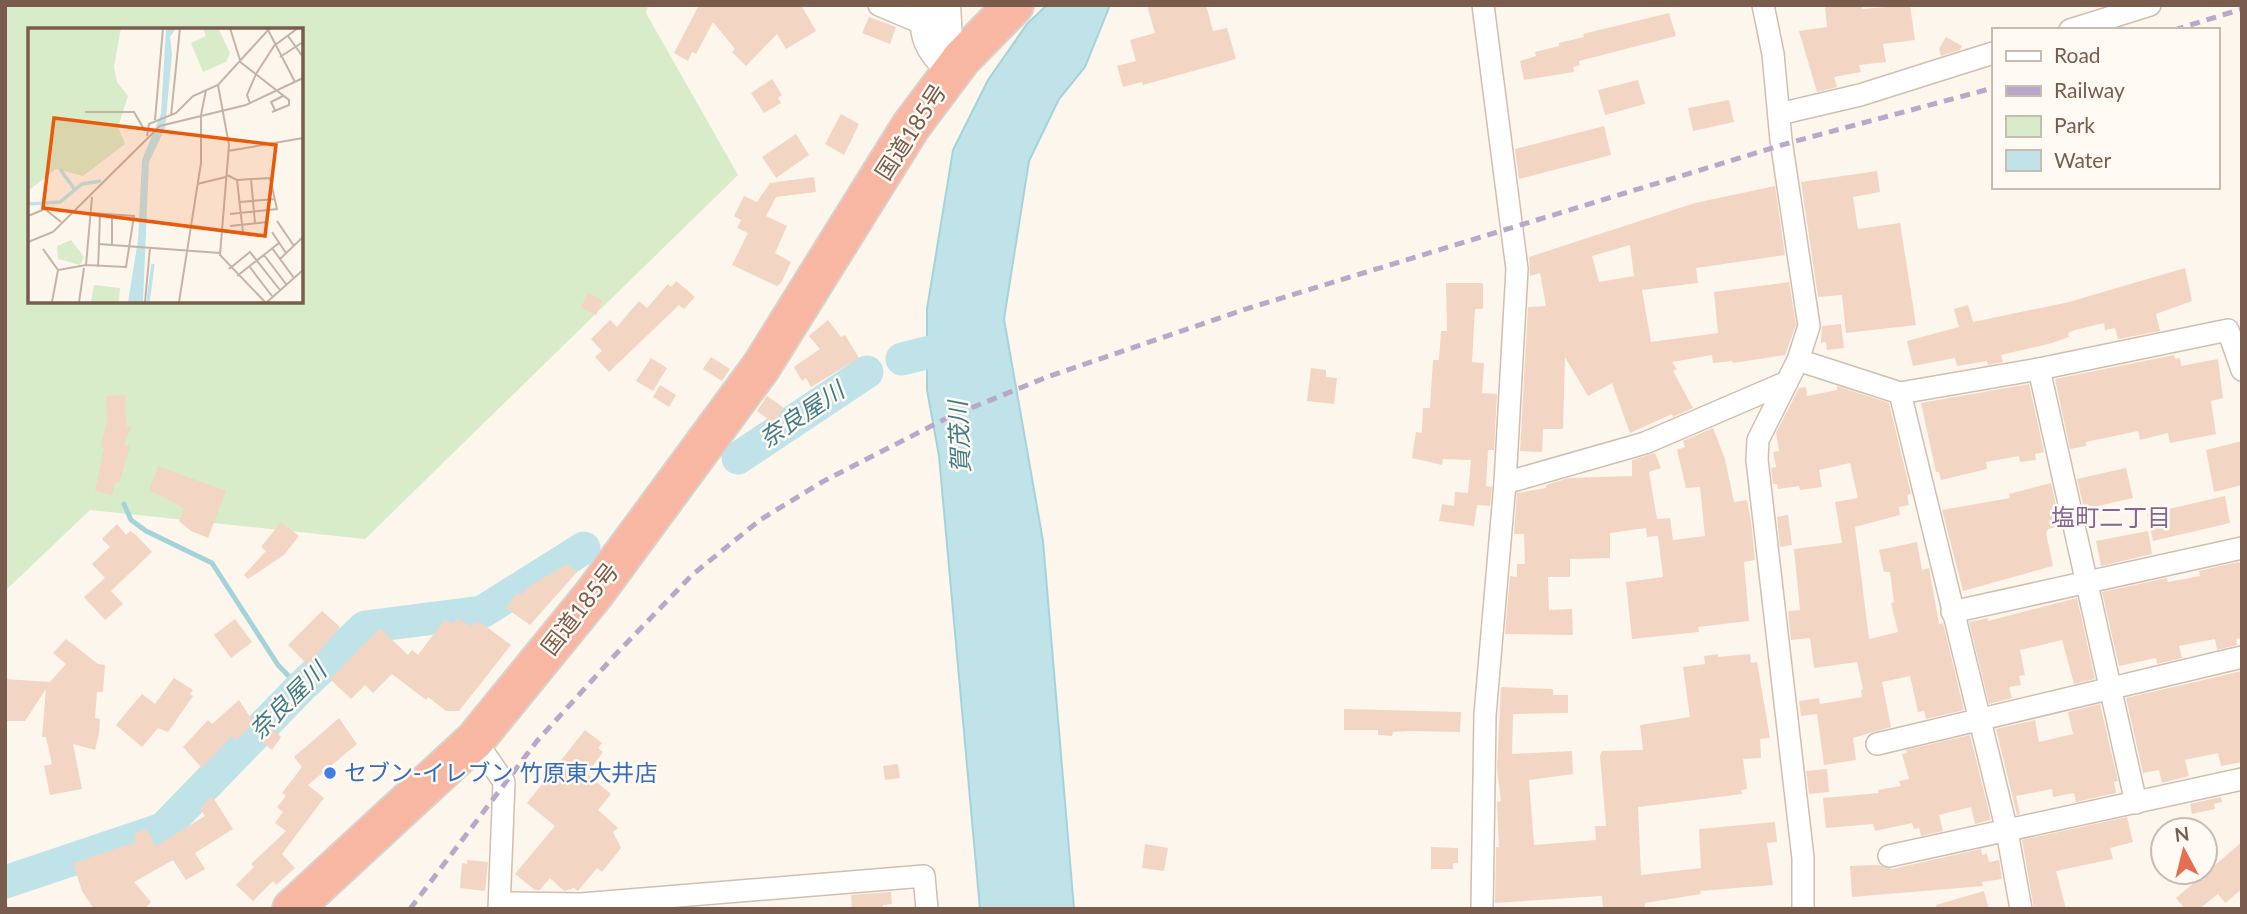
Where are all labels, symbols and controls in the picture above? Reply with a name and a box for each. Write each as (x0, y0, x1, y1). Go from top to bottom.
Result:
inset map (28, 28, 303, 303)
legend (1992, 28, 2219, 189)
text: Road (2054, 42, 2101, 67)
text: Railway (2054, 77, 2125, 102)
street label: 国道185号 (869, 78, 952, 185)
text: Park (2054, 112, 2095, 137)
text: Water (2054, 147, 2111, 172)
water label: 奈良屋川 (753, 373, 852, 453)
water label: 賀茂川 (942, 397, 975, 474)
district label: 塩町二丁目 (2051, 502, 2171, 531)
street label: 国道185号 (535, 557, 624, 660)
water label: 奈良屋川 (243, 654, 333, 744)
place label: セブン-イレブン 竹原東大井店 (344, 758, 657, 786)
marker: セブン-イレブン 竹原東大井店 (322, 765, 338, 781)
north arrow (2149, 816, 2219, 886)
text: N (2173, 821, 2191, 846)

